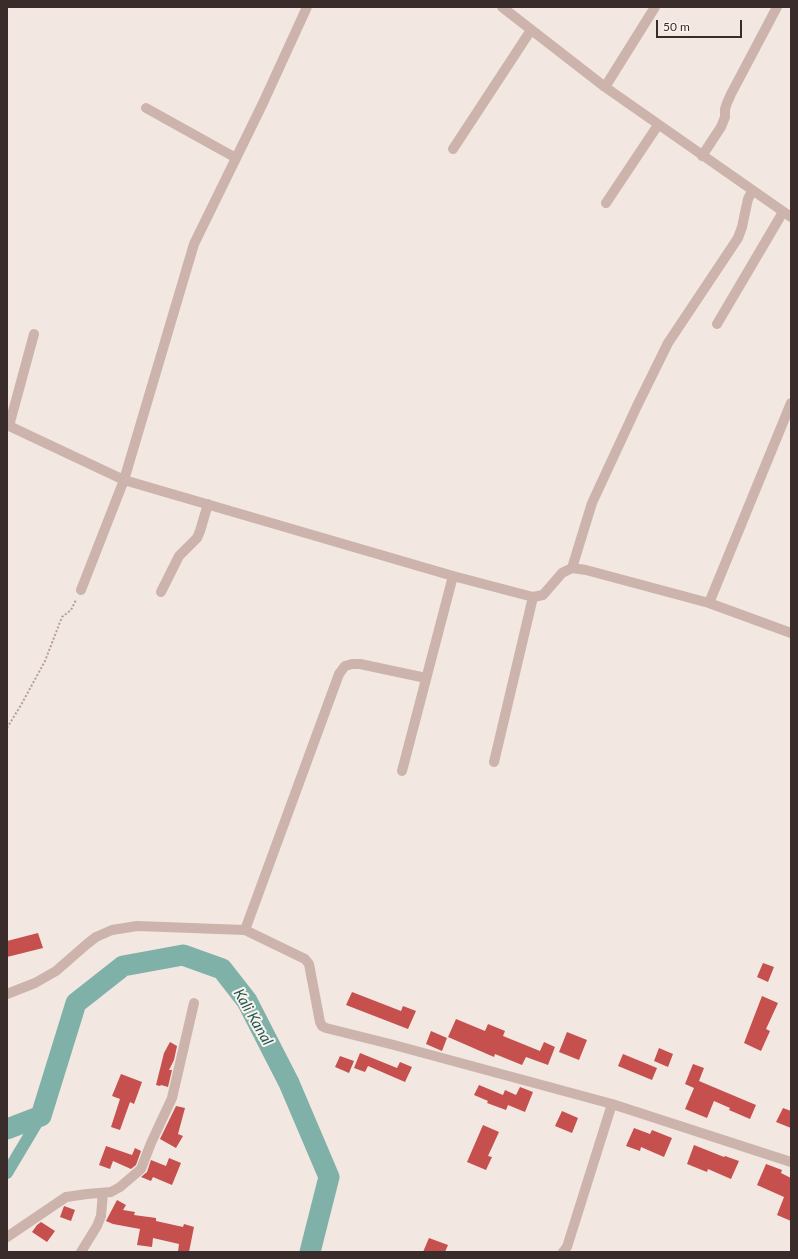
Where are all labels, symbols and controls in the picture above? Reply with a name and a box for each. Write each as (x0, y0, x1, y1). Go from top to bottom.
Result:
scale bar (658, 12, 744, 38)
text: 50 m (663, 19, 690, 34)
water label: Kali Kanal (230, 985, 276, 1049)

